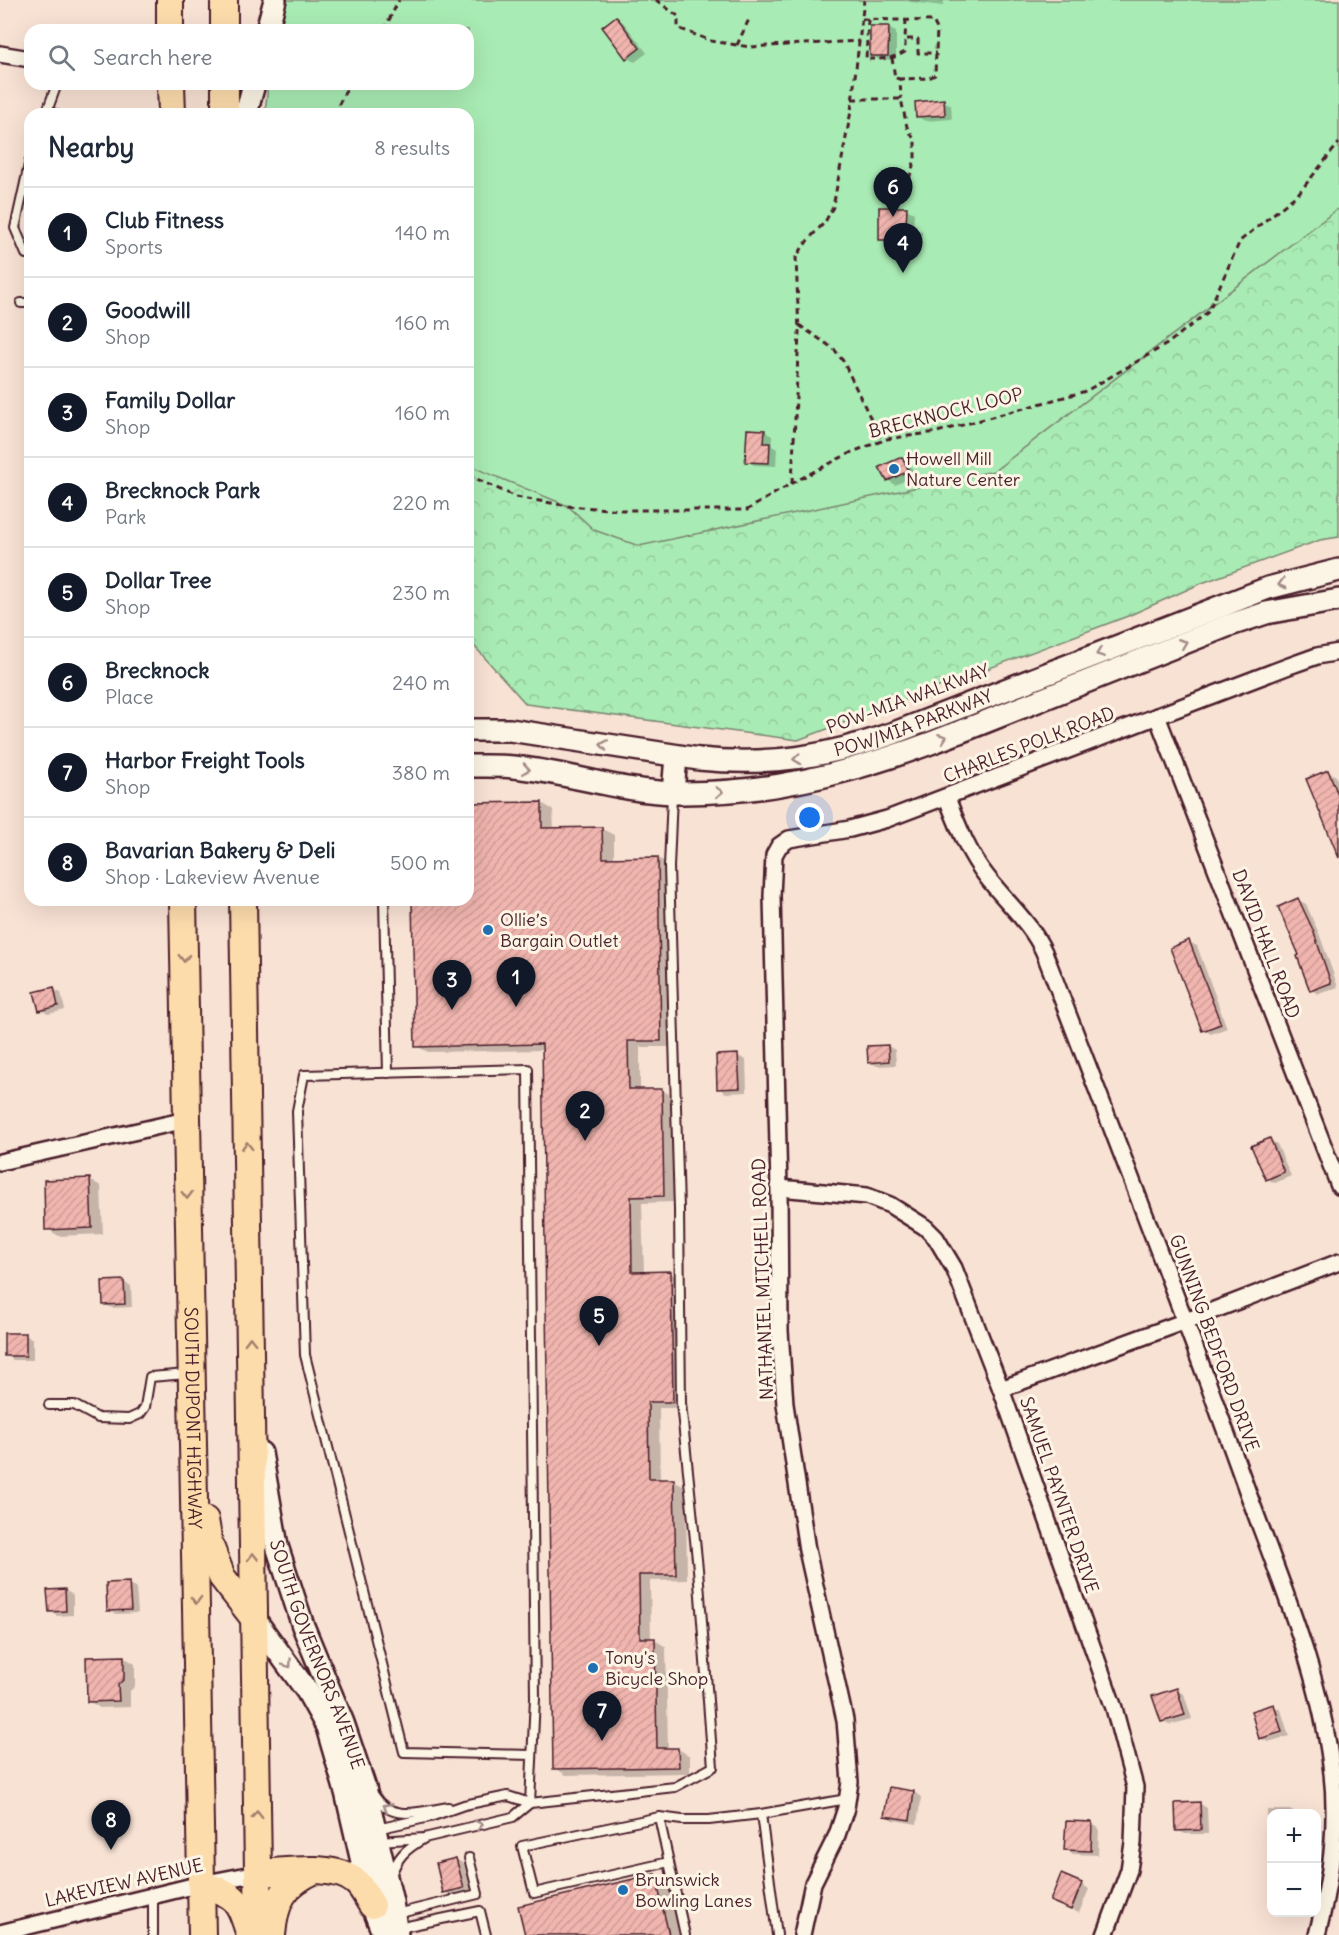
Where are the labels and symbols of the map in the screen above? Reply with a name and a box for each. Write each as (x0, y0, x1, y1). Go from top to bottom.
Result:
pin: 6 (874, 168, 912, 217)
pin: 4 (884, 224, 922, 273)
street label: BRECKNOCK LOOP (866, 382, 1025, 443)
place label: Howell Mill Nature Center (906, 447, 1021, 491)
marker: Howell Mill Nature Center (887, 462, 901, 476)
one-way arrow (1277, 577, 1288, 589)
one-way arrow (1177, 638, 1188, 650)
one-way arrow (1095, 646, 1106, 658)
street label: POW-MIA WALKWAY (823, 658, 992, 739)
street label: POW/MIA PARKWAY (832, 684, 996, 761)
street label: CHARLES POLK ROAD (940, 701, 1118, 788)
one-way arrow (938, 733, 948, 746)
one-way arrow (599, 739, 609, 751)
one-way arrow (793, 752, 802, 764)
one-way arrow (521, 762, 531, 775)
one-way arrow (715, 785, 724, 798)
your location (795, 803, 824, 832)
street label: DAVID HALL ROAD (1227, 866, 1305, 1022)
place label: Ollie’s Bargain Outlet (500, 908, 619, 952)
marker: Ollie’s Bargain Outlet (481, 923, 495, 937)
one-way arrow (178, 954, 190, 963)
pin: 1 (496, 958, 536, 1007)
pin: 3 (432, 960, 472, 1010)
pin: 2 (566, 1092, 604, 1141)
one-way arrow (241, 1141, 253, 1150)
street label: NATHANIEL MITCHELL ROAD (747, 1158, 778, 1400)
one-way arrow (181, 1191, 194, 1200)
street label: GUNNING BEDFORD DRIVE (1164, 1231, 1264, 1454)
pin: 5 (580, 1296, 618, 1346)
street label: SOUTH DUPONT HIGHWAY (179, 1307, 207, 1529)
one-way arrow (244, 1336, 257, 1345)
street label: SAMUEL PAYNTER DRIVE (1015, 1394, 1104, 1596)
street label: SOUTH GOVERNORS AVENUE (265, 1538, 370, 1772)
one-way arrow (247, 1552, 259, 1561)
one-way arrow (190, 1596, 202, 1605)
place label: Tony's Bicycle Shop (605, 1646, 708, 1690)
one-way arrow (281, 1657, 292, 1668)
marker: Tony's Bicycle Shop (586, 1661, 600, 1675)
pin: 7 (582, 1692, 622, 1741)
pin: 8 (92, 1800, 130, 1850)
one-way arrow (382, 1803, 393, 1814)
one-way arrow (251, 1810, 263, 1819)
one-way arrow (474, 1819, 484, 1832)
street label: LAKEVIEW AVENUE (43, 1853, 205, 1912)
place label: Brunswick Bowling Lanes (635, 1868, 752, 1912)
marker: Brunswick Bowling Lanes (616, 1883, 630, 1897)

